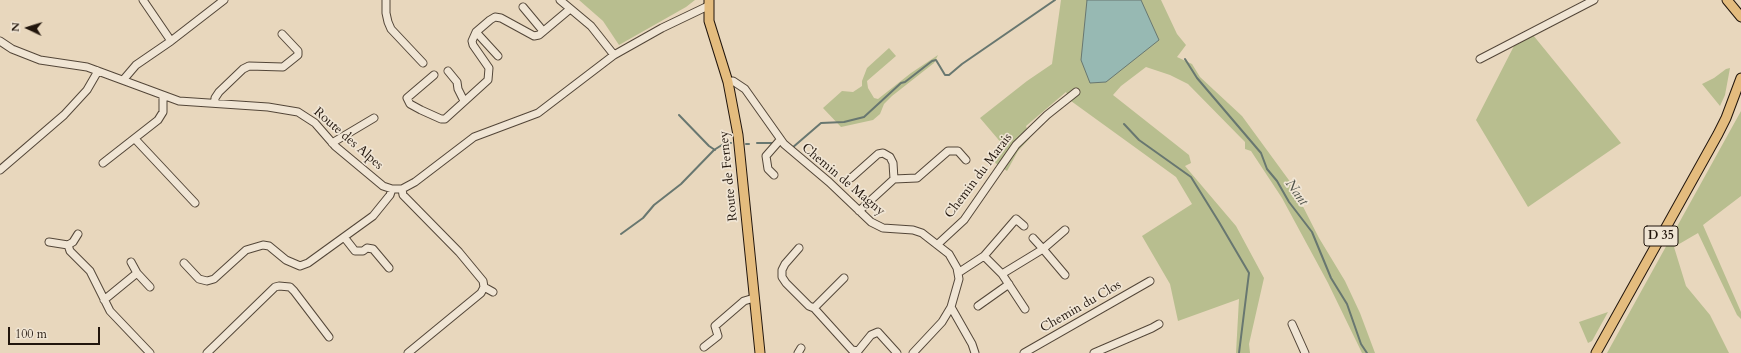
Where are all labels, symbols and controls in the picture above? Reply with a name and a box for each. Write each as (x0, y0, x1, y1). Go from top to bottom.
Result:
north arrow (8, 8, 48, 48)
text: N (8, 22, 23, 32)
street label: Route des Alpes (310, 105, 386, 173)
street label: Route de Ferney (716, 130, 742, 222)
street label: Chemin du Marais (942, 130, 1016, 222)
street label: Chemin de Magny (798, 141, 888, 219)
water label: Nant (1281, 177, 1311, 209)
road number: D 35 (1644, 226, 1678, 246)
street label: Chemin du Clos (1038, 278, 1124, 336)
scale bar (10, 319, 102, 345)
text: 100 m (15, 326, 47, 342)

